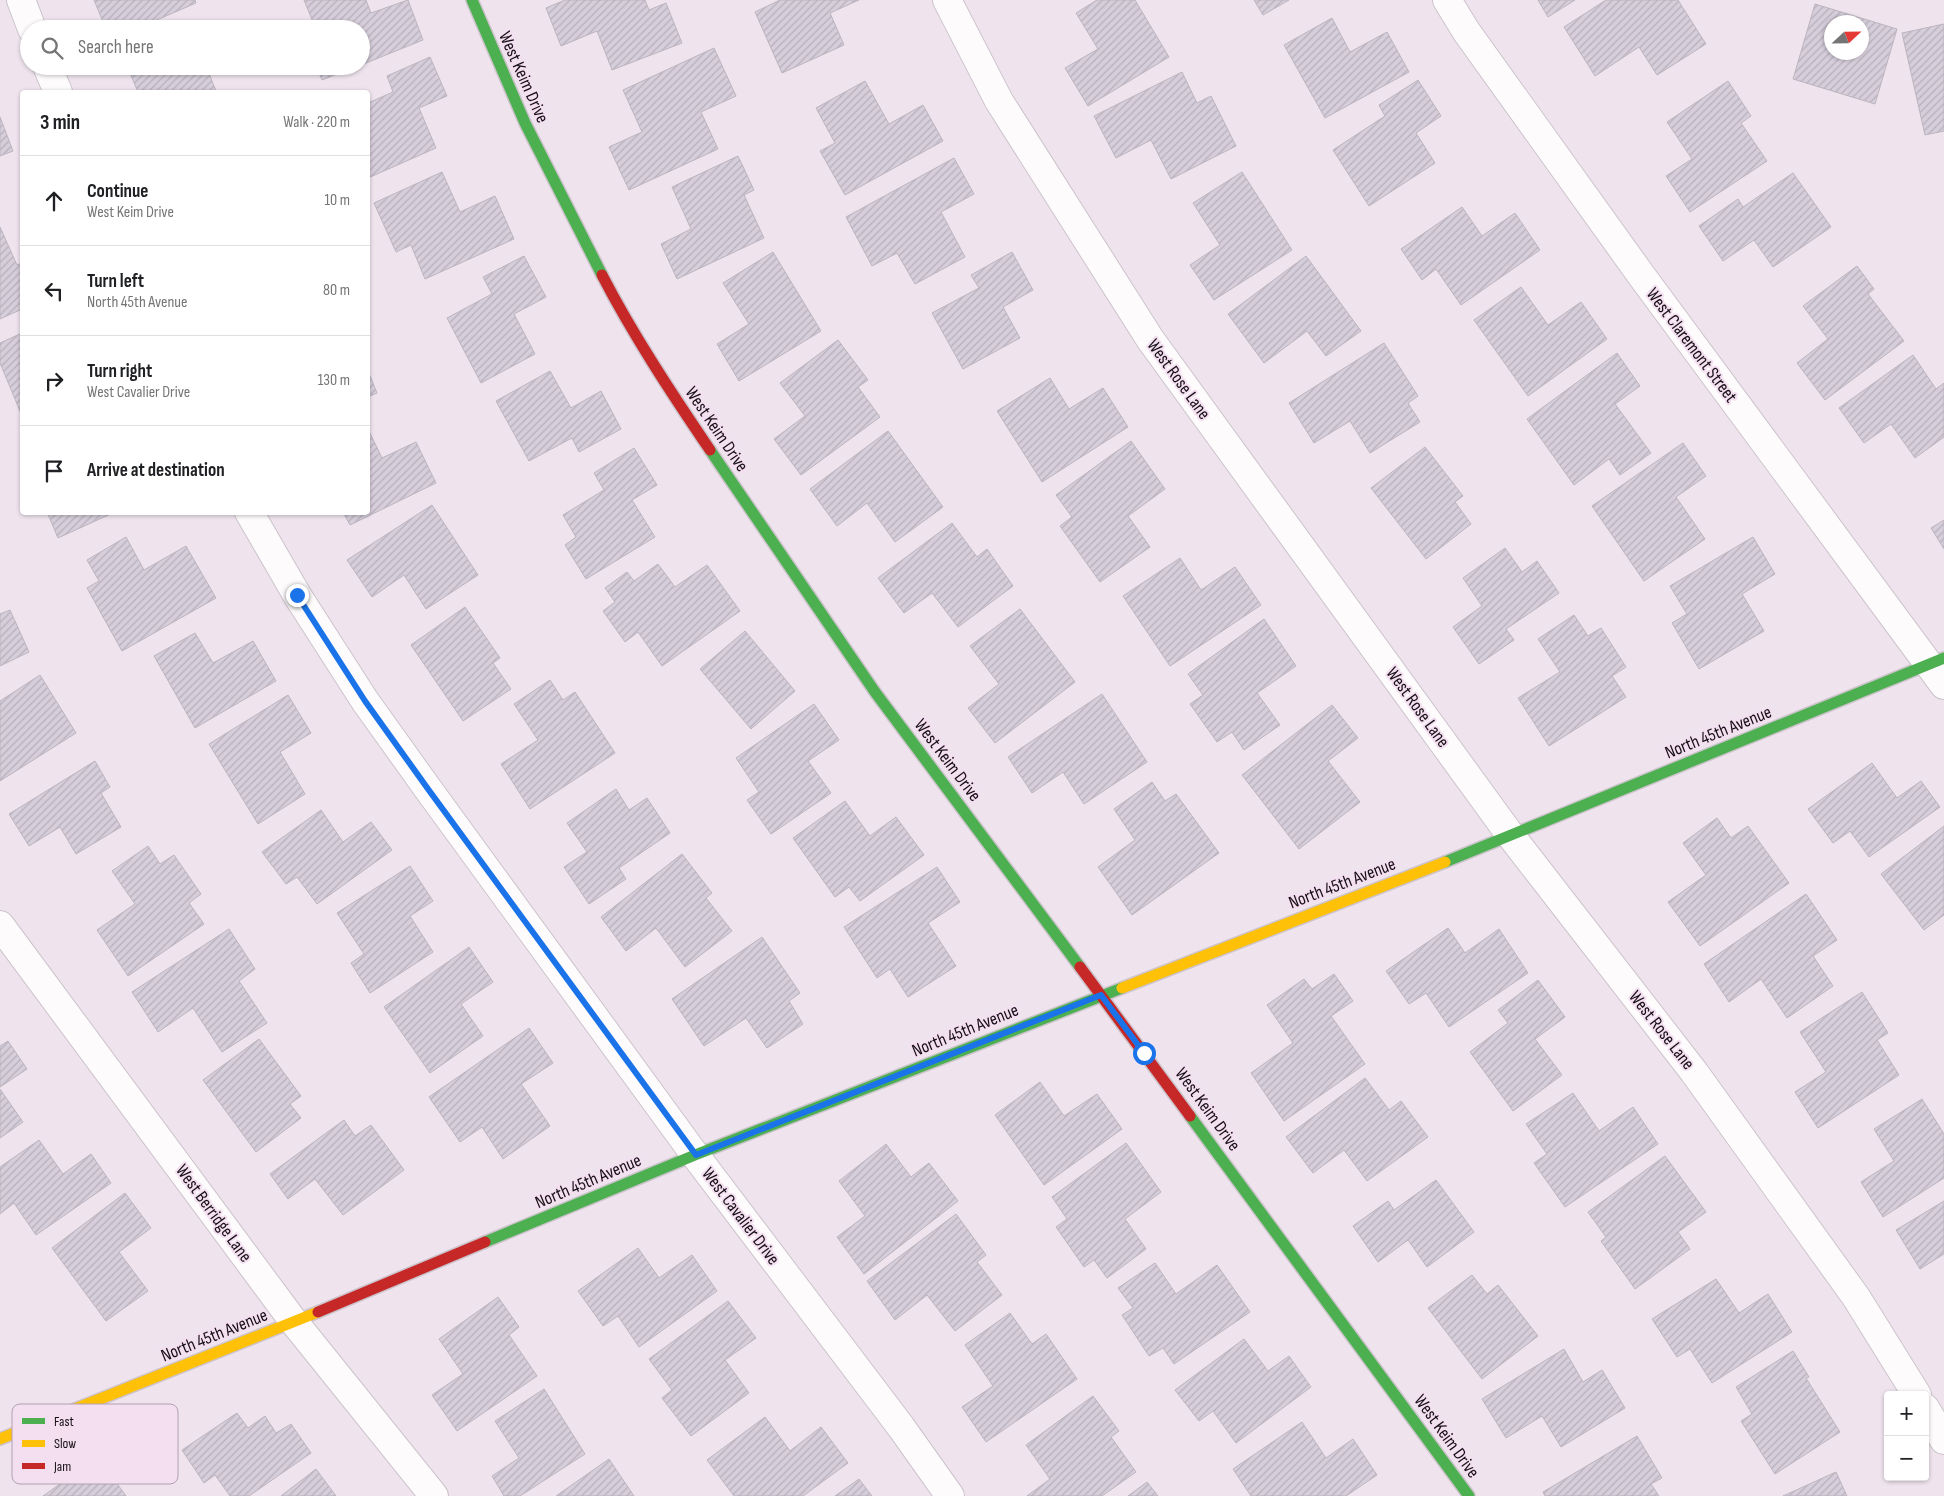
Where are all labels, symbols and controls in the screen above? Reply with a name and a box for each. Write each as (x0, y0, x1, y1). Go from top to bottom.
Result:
north arrow (1824, 15, 1869, 60)
search box (20, 20, 370, 75)
street label: West Keim Drive (494, 28, 553, 126)
icon: search (38, 34, 66, 62)
text: Search here (78, 36, 154, 59)
text: 3 min (40, 110, 80, 135)
text: Walk · 220 m (283, 113, 350, 132)
text: Continue (87, 180, 148, 203)
icon: ahead (40, 187, 68, 215)
text: 10 m (324, 191, 350, 210)
text: West Keim Drive (87, 203, 174, 222)
text: Turn left (87, 270, 144, 293)
icon: left (40, 277, 68, 305)
text: 80 m (323, 281, 350, 300)
street label: West Claremont Street (1642, 284, 1742, 407)
text: North 45th Avenue (87, 293, 187, 312)
street label: West Rose Lane (1142, 335, 1215, 424)
text: Turn right (87, 360, 152, 383)
icon: right (40, 367, 68, 395)
text: 130 m (318, 371, 350, 390)
text: West Cavalier Drive (87, 383, 190, 402)
street label: West Keim Drive (681, 383, 753, 476)
icon: arrive (40, 457, 68, 485)
text: Arrive at destination (87, 459, 225, 482)
route end (286, 584, 309, 607)
street label: West Rose Lane (1381, 663, 1454, 752)
street label: North 45th Avenue (1662, 702, 1774, 763)
street label: West Keim Drive (910, 715, 985, 806)
street label: North 45th Avenue (1286, 853, 1399, 914)
street label: West Rose Lane (1624, 987, 1699, 1074)
street label: North 45th Avenue (909, 1000, 1021, 1061)
route start (1133, 1042, 1156, 1065)
street label: West Keim Drive (1170, 1064, 1245, 1155)
street label: North 45th Avenue (532, 1150, 644, 1213)
street label: West Berridge Lane (171, 1160, 256, 1266)
street label: West Cavalier Drive (697, 1164, 784, 1269)
street label: North 45th Avenue (158, 1305, 270, 1366)
street label: West Keim Drive (1409, 1391, 1484, 1482)
map controls (1884, 1391, 1929, 1481)
button: + (1884, 1391, 1929, 1436)
legend (12, 1404, 178, 1484)
text: Fast (54, 1413, 74, 1430)
text: Slow (54, 1435, 76, 1452)
button: − (1884, 1436, 1929, 1481)
text: Jam (53, 1458, 71, 1475)

